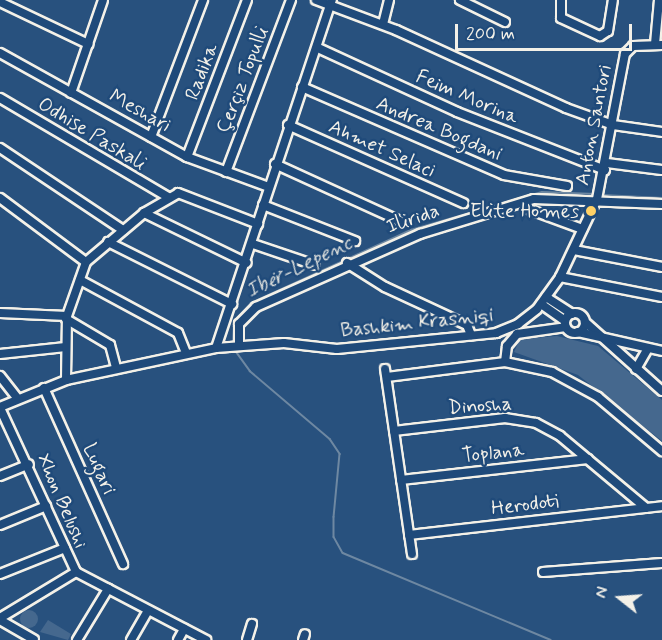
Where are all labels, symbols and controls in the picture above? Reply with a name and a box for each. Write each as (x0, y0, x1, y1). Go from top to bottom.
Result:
scale bar (458, 12, 635, 50)
text: 200 m (466, 22, 515, 46)
street label: Çerçiz Topulli (212, 25, 274, 135)
street label: Radika (180, 40, 224, 104)
street label: Feim Morina (411, 64, 523, 130)
street label: Anton Santori (571, 64, 617, 186)
street label: Meshari (105, 84, 175, 138)
street label: Odhise Paskali (33, 92, 151, 176)
street label: Andrea Bogdani (372, 92, 506, 166)
street label: Ahmet Selaci (325, 115, 439, 183)
street label: Ilirida (383, 199, 443, 239)
place label: Elite Homes (471, 199, 579, 223)
marker: Elite Homes (584, 204, 598, 218)
water label: Ibër-Lepenc (242, 231, 356, 303)
street label: Bashkim Krasniqi (341, 303, 493, 343)
street label: Dinosha (447, 392, 513, 420)
street label: Toplana (461, 438, 525, 468)
street label: Lugari (77, 440, 121, 498)
street label: Xhon Belushi (31, 450, 93, 552)
street label: Herodoti (490, 489, 560, 521)
north arrow (590, 568, 650, 628)
text: N (591, 584, 614, 601)

